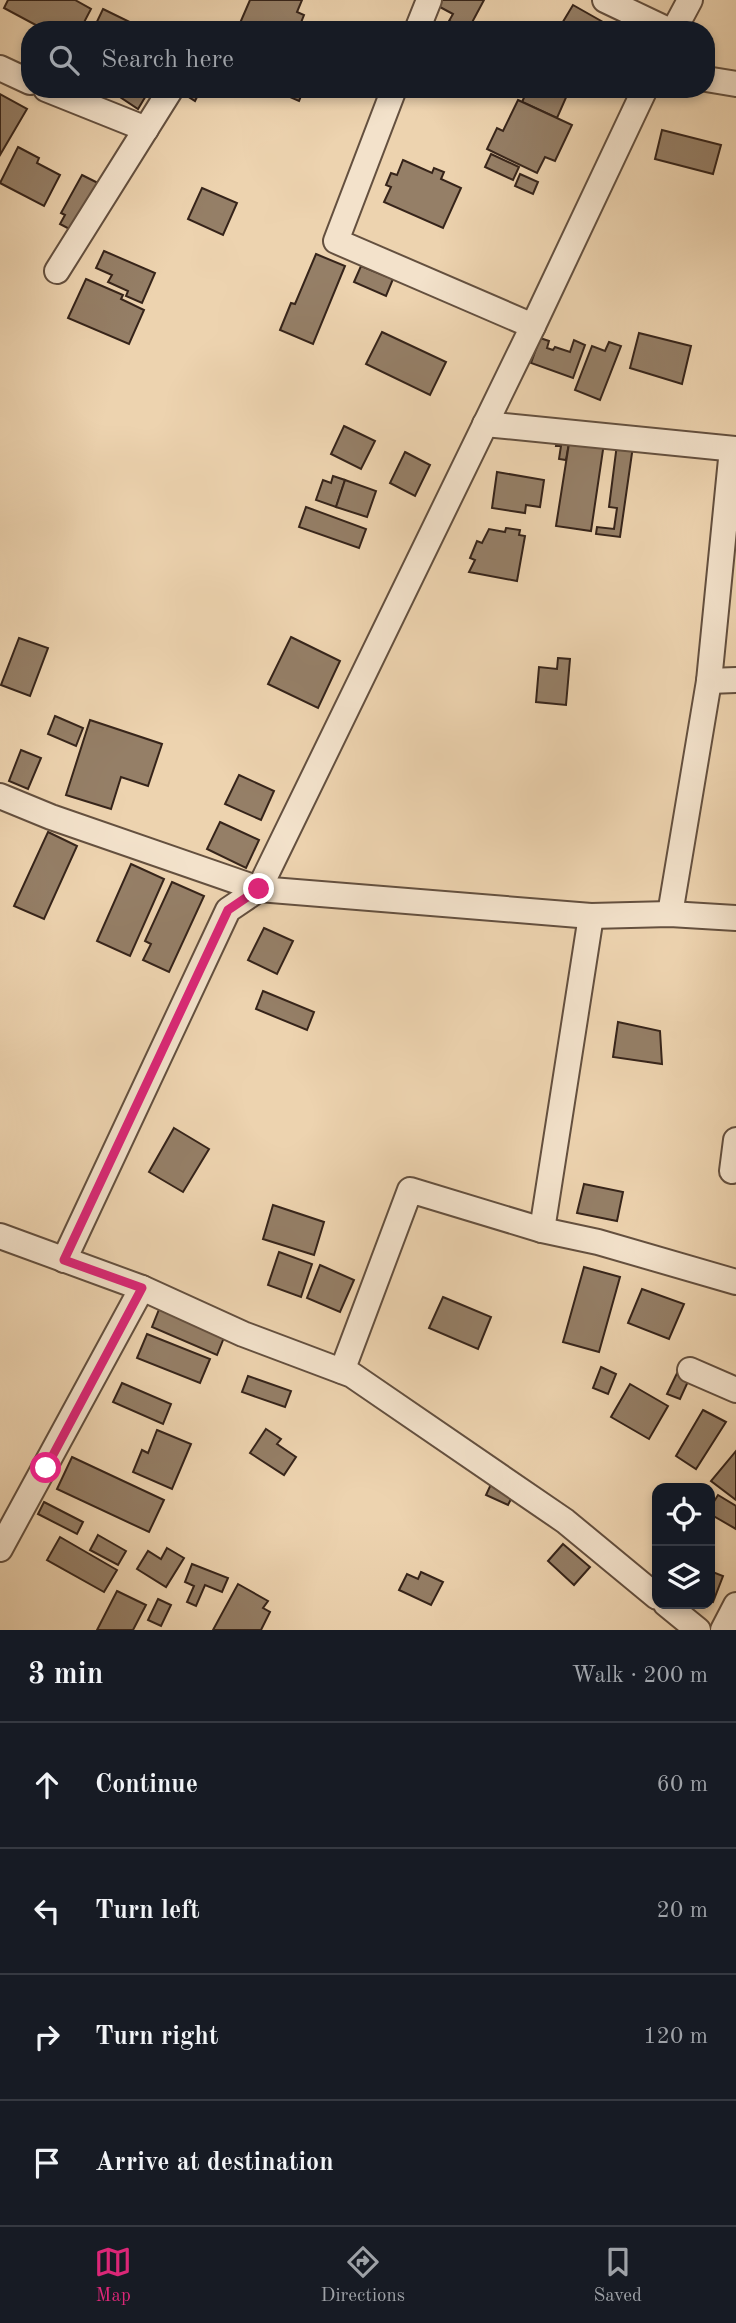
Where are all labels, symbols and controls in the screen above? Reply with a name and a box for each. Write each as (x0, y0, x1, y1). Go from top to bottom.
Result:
search box (21, 21, 715, 98)
icon: search (45, 41, 83, 79)
text: Search here (101, 47, 234, 73)
route end (243, 873, 274, 904)
route start (30, 1452, 61, 1483)
map controls (652, 1483, 715, 1609)
button: locate (652, 1483, 715, 1546)
button: layers (652, 1546, 715, 1609)
text: 3 min (28, 1660, 103, 1690)
text: Walk · 200 m (572, 1664, 708, 1687)
icon: ahead (28, 1766, 66, 1804)
text: Continue (95, 1772, 198, 1798)
text: 60 m (657, 1773, 708, 1796)
icon: left (28, 1892, 66, 1930)
text: Turn left (95, 1898, 200, 1924)
text: 20 m (657, 1899, 708, 1922)
icon: right (28, 2018, 66, 2056)
text: Turn right (95, 2024, 218, 2050)
text: 120 m (643, 2025, 708, 2048)
icon: arrive (28, 2144, 66, 2182)
text: Arrive at destination (95, 2150, 334, 2176)
tab: Map (94, 2243, 132, 2308)
tab: Directions (321, 2243, 405, 2308)
tab: Saved (593, 2243, 642, 2308)

